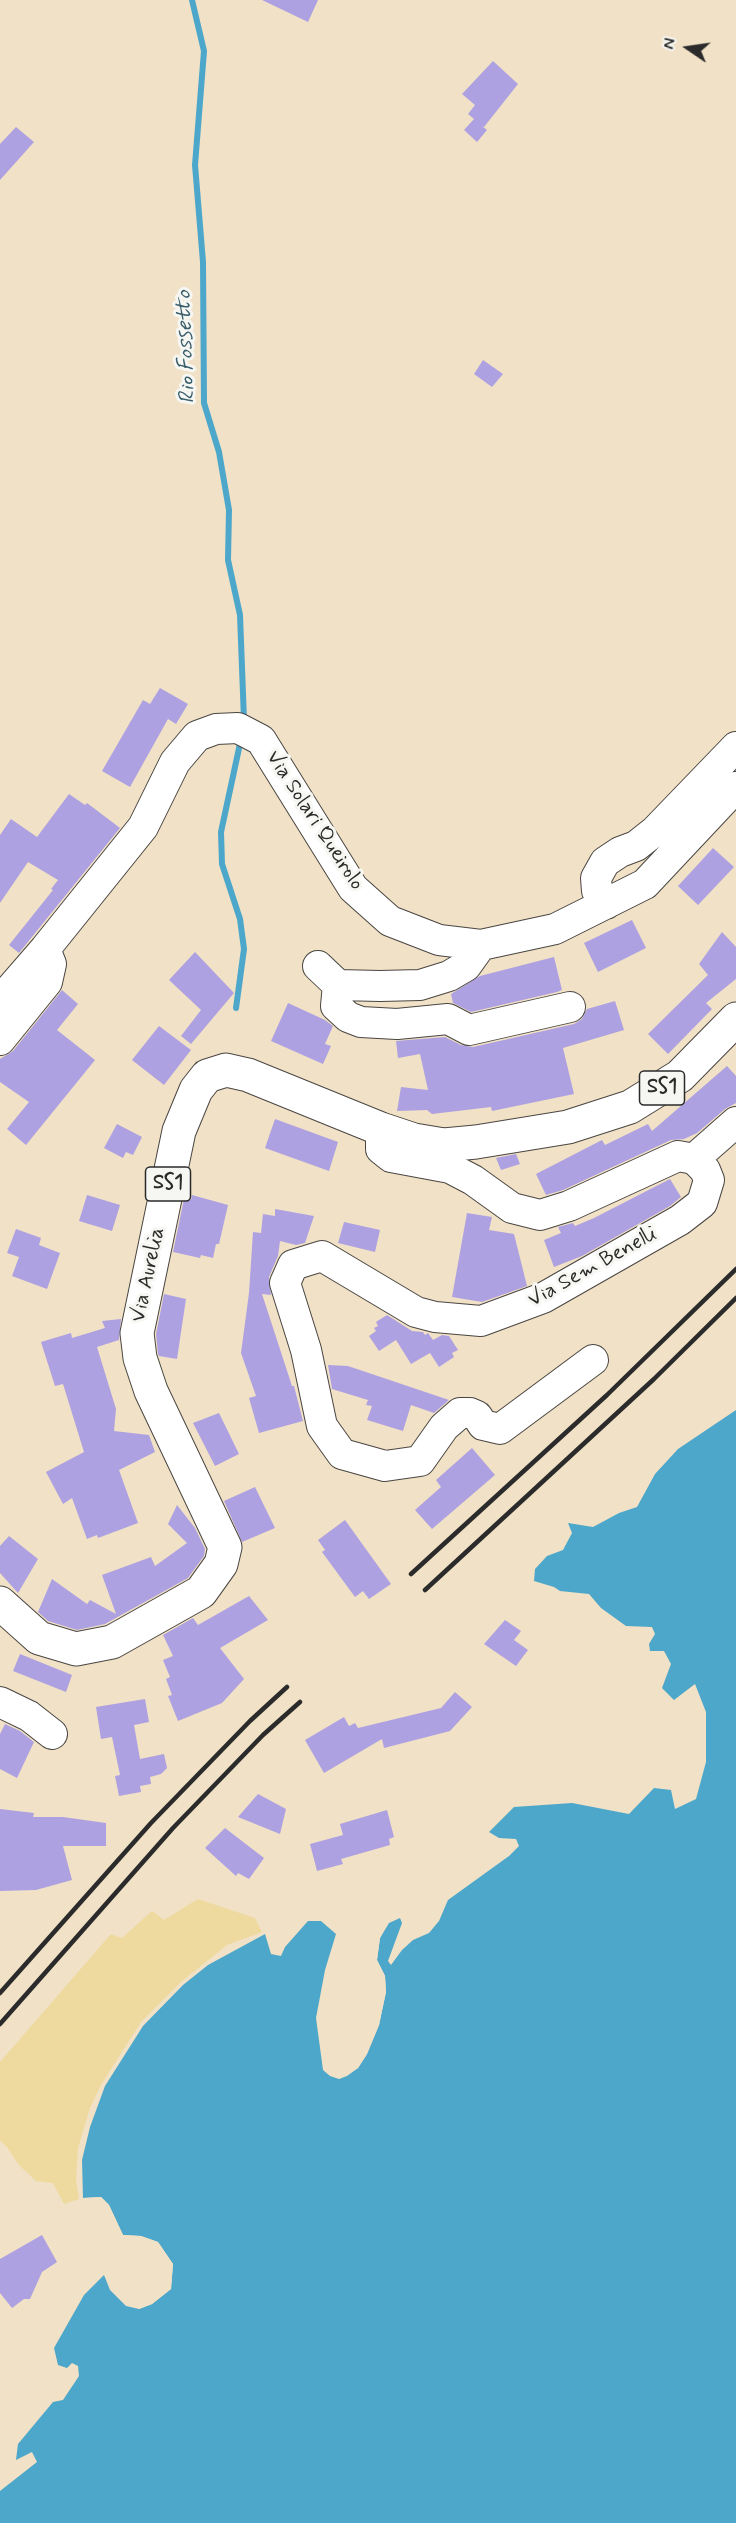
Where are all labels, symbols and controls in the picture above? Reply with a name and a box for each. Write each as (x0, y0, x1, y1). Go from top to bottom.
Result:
north arrow (658, 18, 718, 78)
text: N (659, 36, 681, 51)
water label: Rio Fossetto (172, 290, 202, 404)
street label: Via Solari Queirolo (260, 747, 368, 895)
road number: SS1 (640, 1071, 684, 1105)
road number: SS1 (146, 1167, 190, 1201)
street label: Via Sem Benelli (524, 1222, 662, 1314)
street label: Via Aurelia (127, 1225, 171, 1325)

